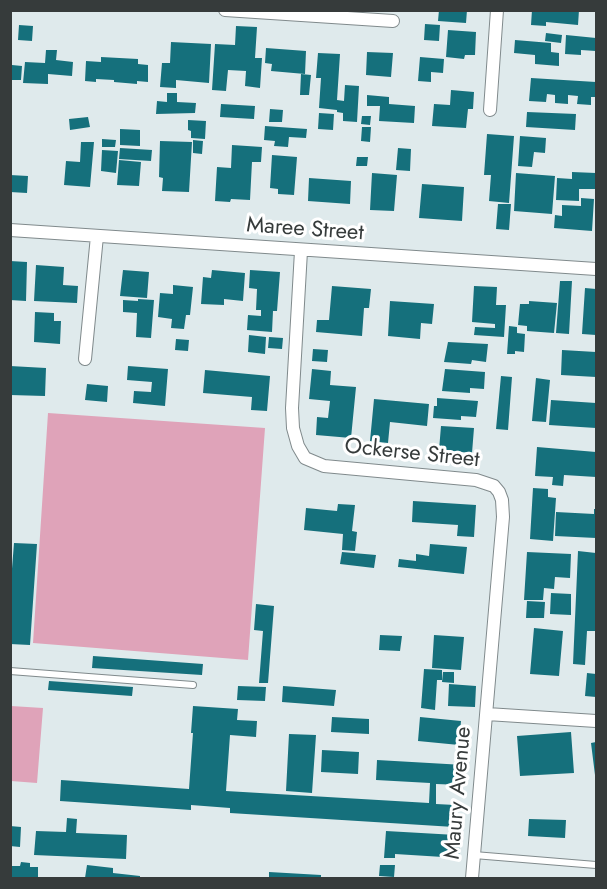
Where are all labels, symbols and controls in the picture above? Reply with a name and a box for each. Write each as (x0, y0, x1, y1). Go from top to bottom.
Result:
street label: Maree Street (246, 213, 364, 247)
street label: Ockerse Street (343, 434, 481, 474)
street label: Maury Avenue (440, 726, 478, 860)

